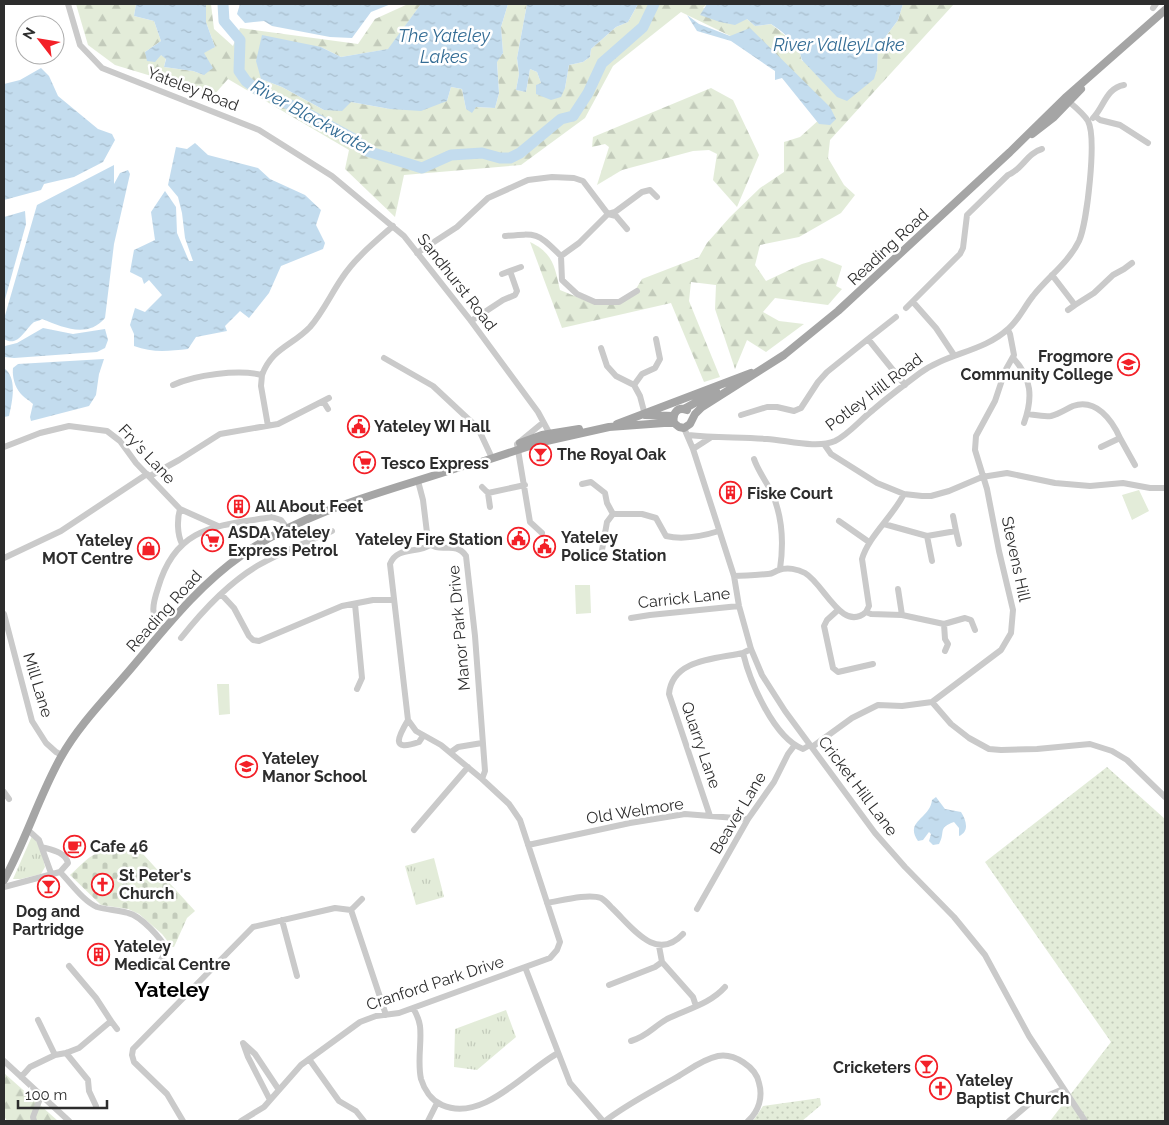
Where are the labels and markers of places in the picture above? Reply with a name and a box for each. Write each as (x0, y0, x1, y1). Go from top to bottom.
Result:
place label: Frogmore Community College (961, 347, 1113, 384)
school or university icon: Frogmore Community College (1117, 353, 1141, 377)
public building icon: Yateley WI Hall (346, 414, 370, 438)
place label: Yateley WI Hall (374, 417, 491, 436)
bar icon: The Royal Oak (529, 442, 553, 466)
place label: The Royal Oak (557, 445, 666, 464)
supermarket icon: Tesco Express (353, 451, 377, 475)
place label: Tesco Express (381, 454, 489, 473)
building icon: Fiske Court (719, 481, 743, 505)
place label: Fiske Court (747, 484, 833, 503)
building icon: All About Feet (227, 494, 251, 518)
place label: All About Feet (255, 497, 363, 516)
place label: ASDA Yateley Express Petrol (228, 523, 339, 560)
public building icon: Yateley Fire Station (507, 527, 531, 551)
place label: Yateley Police Station (561, 528, 666, 565)
supermarket icon: ASDA Yateley Express Petrol (200, 529, 224, 553)
place label: Yateley Fire Station (355, 530, 503, 549)
place label: Yateley MOT Centre (42, 531, 133, 568)
public building icon: Yateley Police Station (533, 534, 557, 558)
shop icon: Yateley MOT Centre (137, 537, 161, 561)
place label: Yateley Manor School (262, 749, 368, 786)
school or university icon: Yateley Manor School (234, 755, 258, 779)
cafe icon: Cafe 46 (62, 834, 86, 858)
place label: Cafe 46 (90, 837, 148, 856)
place label: St Peter's Church (119, 866, 191, 903)
church icon: St Peter's Church (91, 872, 115, 896)
bar icon: Dog and Partridge (36, 875, 60, 899)
place label: Dog and Partridge (12, 902, 84, 939)
place label: Yateley Medical Centre (114, 937, 231, 974)
building icon: Yateley Medical Centre (86, 943, 110, 967)
bar icon: Cricketers (915, 1055, 939, 1079)
place label: Cricketers (833, 1058, 911, 1077)
place label: Yateley Baptist Church (956, 1071, 1069, 1108)
church icon: Yateley Baptist Church (928, 1077, 952, 1101)

